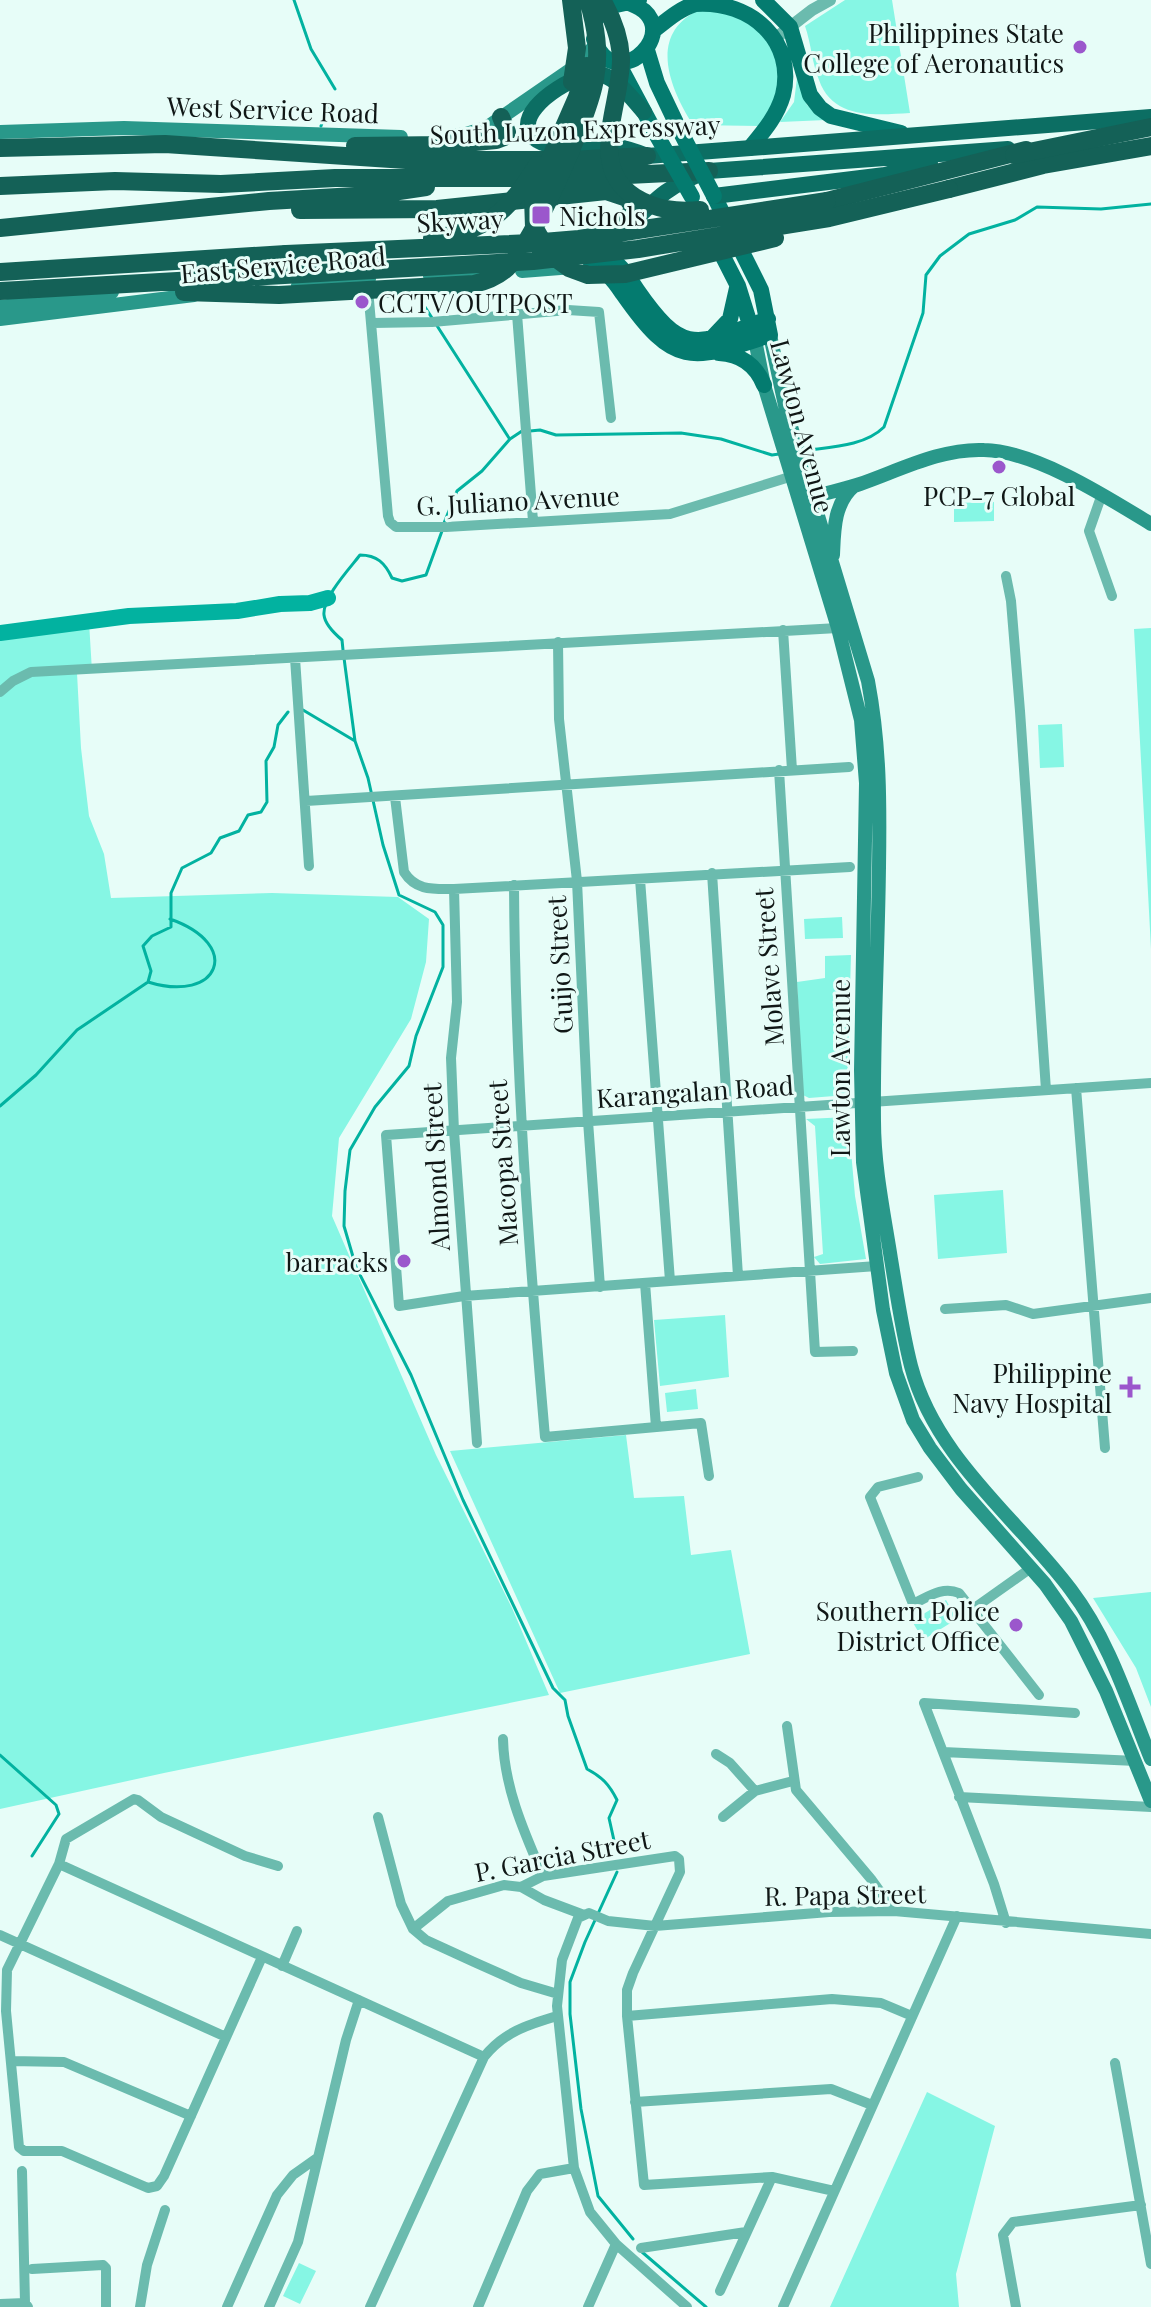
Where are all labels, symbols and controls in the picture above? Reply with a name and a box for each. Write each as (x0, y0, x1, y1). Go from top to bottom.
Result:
place label: Philippines State College of Aeronautics (803, 15, 1064, 80)
marker: Philippines State College of Aeronautics (1071, 38, 1089, 56)
street label: West Service Road (165, 88, 380, 130)
street label: South Luzon Expressway (429, 106, 721, 152)
place label: Nichols (559, 198, 646, 233)
street label: Skyway (416, 200, 504, 240)
marker: Nichols (530, 204, 552, 226)
street label: East Service Road (179, 238, 387, 290)
place label: CCTV/OUTPOST (378, 285, 573, 320)
marker: CCTV/OUTPOST (353, 293, 371, 311)
street label: Lawton Avenue (763, 335, 843, 517)
marker: PCP-7 Global (990, 458, 1008, 476)
street label: G. Juliano Avenue (415, 477, 621, 523)
place label: PCP-7 Global (923, 478, 1075, 513)
street label: Molave Street (745, 886, 791, 1047)
street label: Guijo Street (538, 894, 580, 1035)
street label: Lawton Avenue (822, 979, 857, 1157)
street label: Karangalan Road (595, 1067, 795, 1115)
street label: Macopa Street (479, 1078, 525, 1247)
street label: Almond Street (413, 1081, 457, 1253)
place label: barracks (286, 1244, 388, 1279)
marker: barracks (395, 1252, 413, 1270)
place label: Philippine Navy Hospital (952, 1355, 1112, 1420)
marker: Philippine Navy Hospital (1119, 1376, 1141, 1398)
place label: Southern Police District Office (816, 1593, 1000, 1658)
marker: Southern Police District Office (1007, 1616, 1025, 1634)
street label: P. Garcia Street (471, 1821, 653, 1889)
street label: R. Papa Street (764, 1875, 927, 1913)

